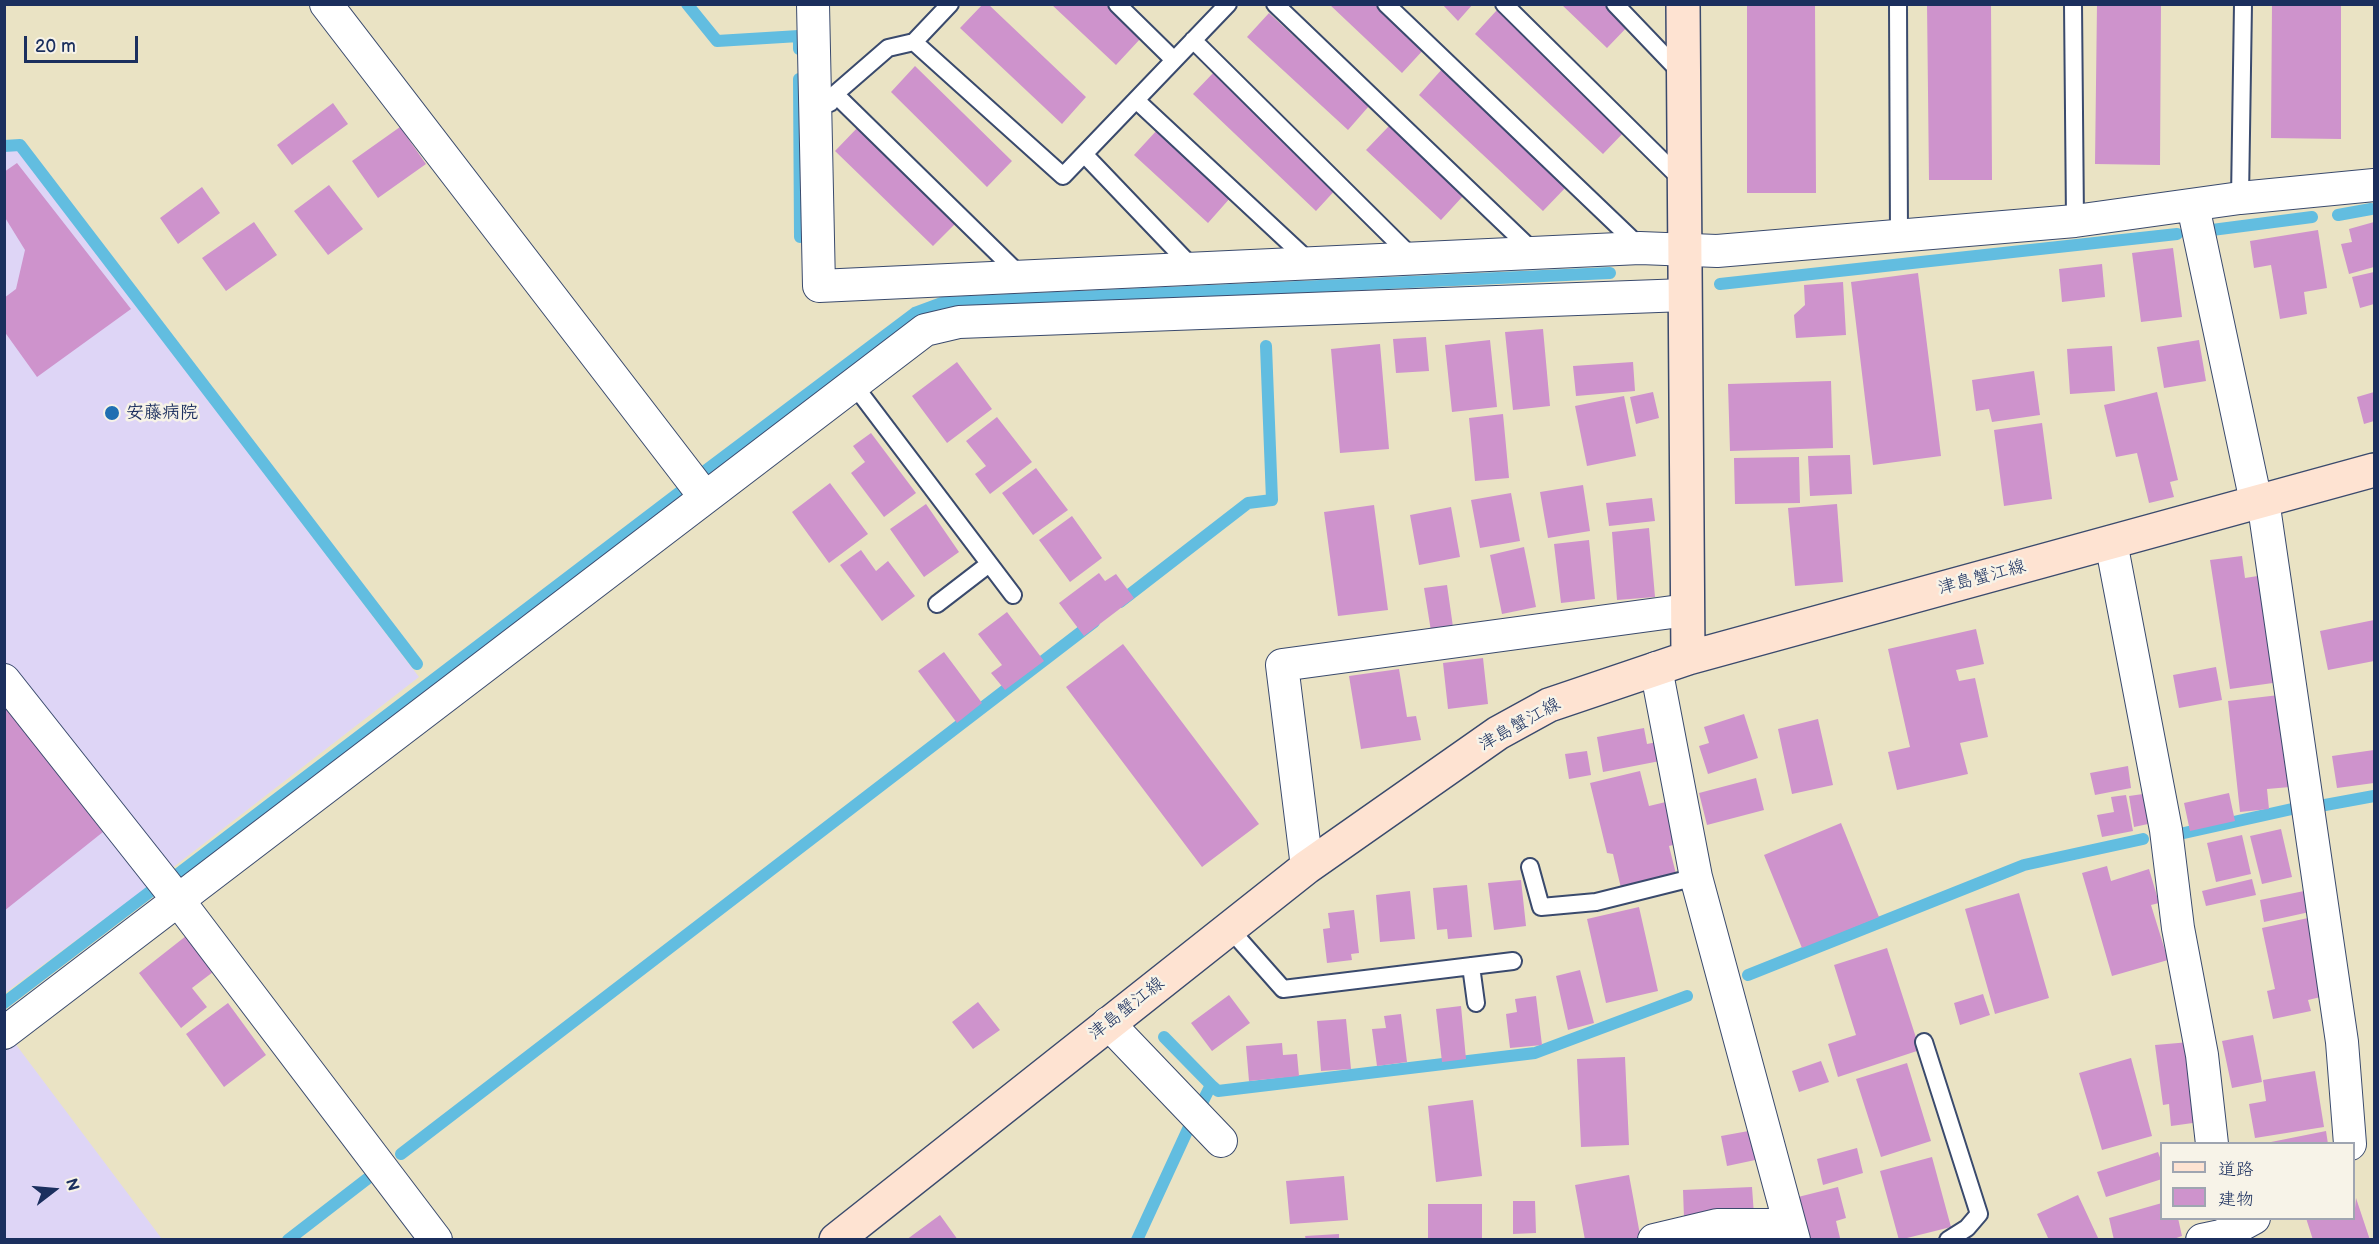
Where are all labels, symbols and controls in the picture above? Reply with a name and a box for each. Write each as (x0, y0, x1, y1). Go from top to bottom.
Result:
scale bar (27, 24, 141, 62)
text: 20 m (35, 36, 76, 57)
place label: 安藤病院 (126, 402, 198, 424)
marker: 安藤病院 (103, 404, 121, 422)
street label: 津島蟹江線 (1936, 556, 2028, 600)
street label: 津島蟹江線 (1475, 694, 1565, 756)
street label: 津島蟹江線 (1085, 973, 1169, 1045)
legend (2160, 1142, 2355, 1220)
text: 道路 (2218, 1159, 2254, 1180)
north arrow (24, 1160, 84, 1220)
text: N (61, 1176, 83, 1193)
text: 建物 (2218, 1189, 2254, 1210)

